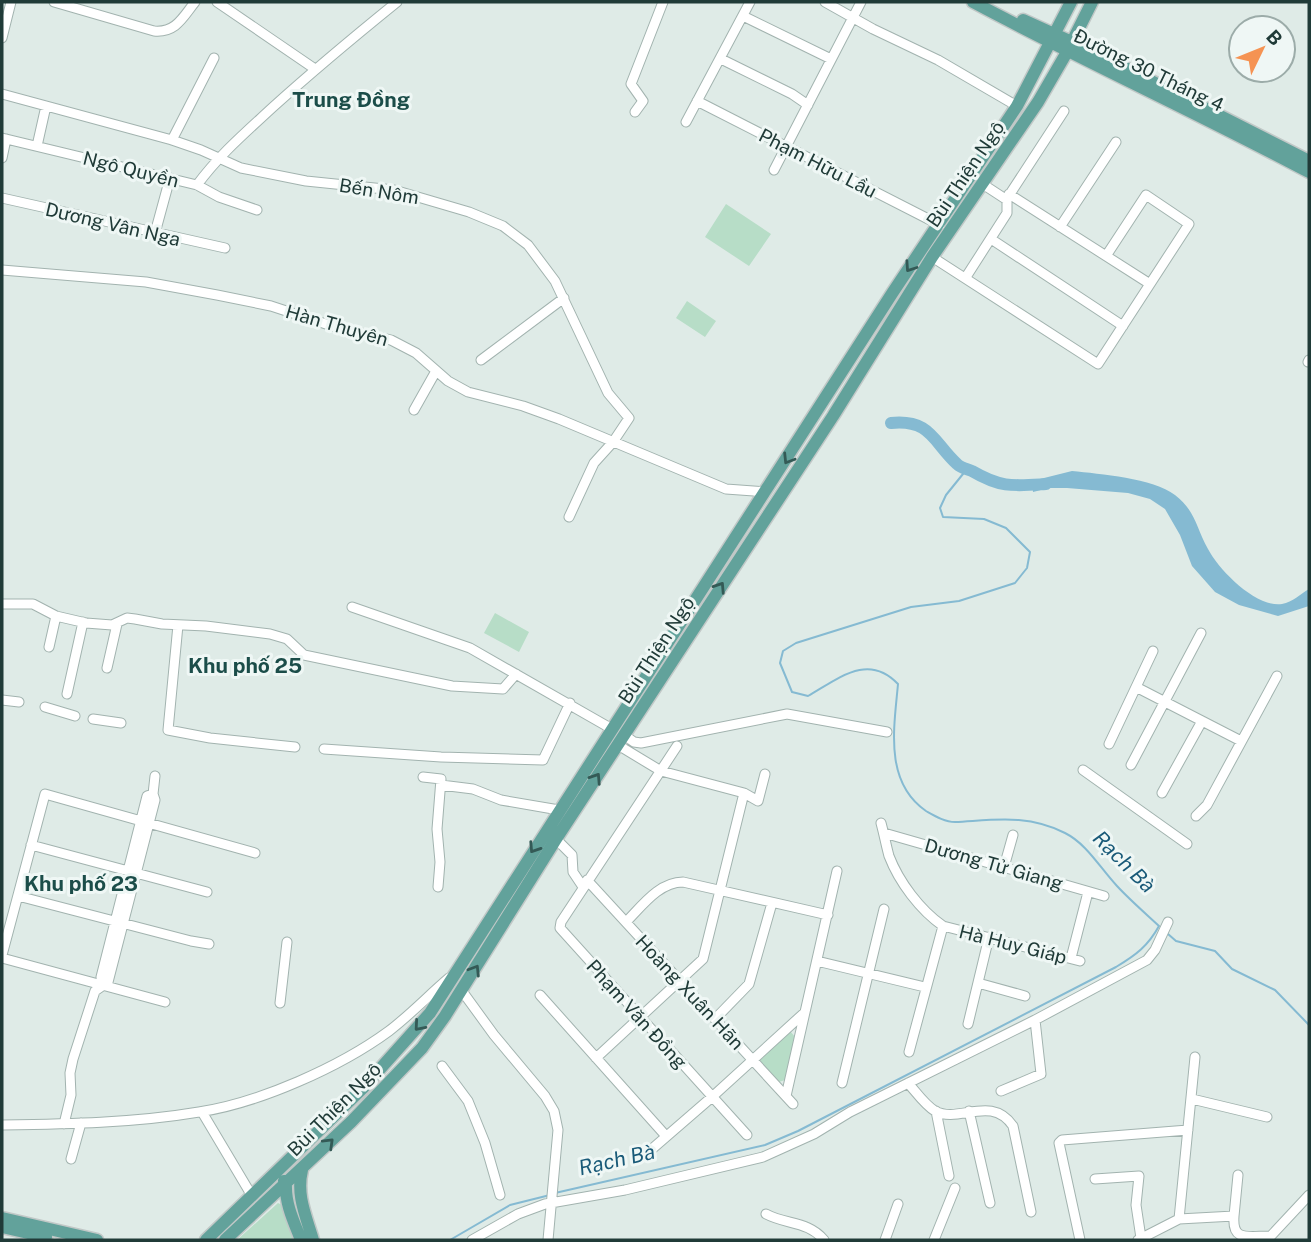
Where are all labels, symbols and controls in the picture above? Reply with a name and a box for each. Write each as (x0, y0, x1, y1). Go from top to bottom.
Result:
north arrow (1227, 14, 1297, 84)
street label: Đường 30 Tháng 4 (1070, 24, 1228, 116)
text: B (1262, 25, 1287, 50)
district label: Trung Đồng (292, 87, 410, 112)
street label: Bùi Thiện Ngộ (922, 117, 1008, 231)
street label: Phạm Hữu Lầu (755, 124, 881, 202)
street label: Ngô Quyền (81, 146, 181, 192)
street label: Bến Nôm (338, 174, 420, 208)
street label: Dương Vân Nga (43, 198, 183, 250)
one-way arrow (906, 259, 918, 272)
street label: Hàn Thuyên (283, 300, 391, 350)
one-way arrow (784, 451, 797, 464)
one-way arrow (712, 581, 725, 594)
street label: Bùi Thiện Ngộ (613, 592, 699, 708)
district label: Khu phố 25 (188, 653, 302, 678)
one-way arrow (588, 772, 601, 785)
water label: Rạch Bà (1088, 825, 1161, 898)
street label: Dương Tử Giang (922, 834, 1066, 894)
one-way arrow (530, 840, 543, 853)
district label: Khu phố 23 (24, 871, 138, 896)
street label: Hà Huy Giáp (957, 920, 1069, 968)
street label: Hoàng Xuân Hãn (631, 930, 749, 1054)
street label: Phạm Văn Đồng (582, 955, 692, 1073)
one-way arrow (467, 965, 480, 978)
one-way arrow (415, 1017, 427, 1030)
street label: Bùi Thiện Ngộ (283, 1058, 385, 1160)
one-way arrow (321, 1139, 334, 1152)
water label: Rạch Bà (576, 1139, 658, 1180)

